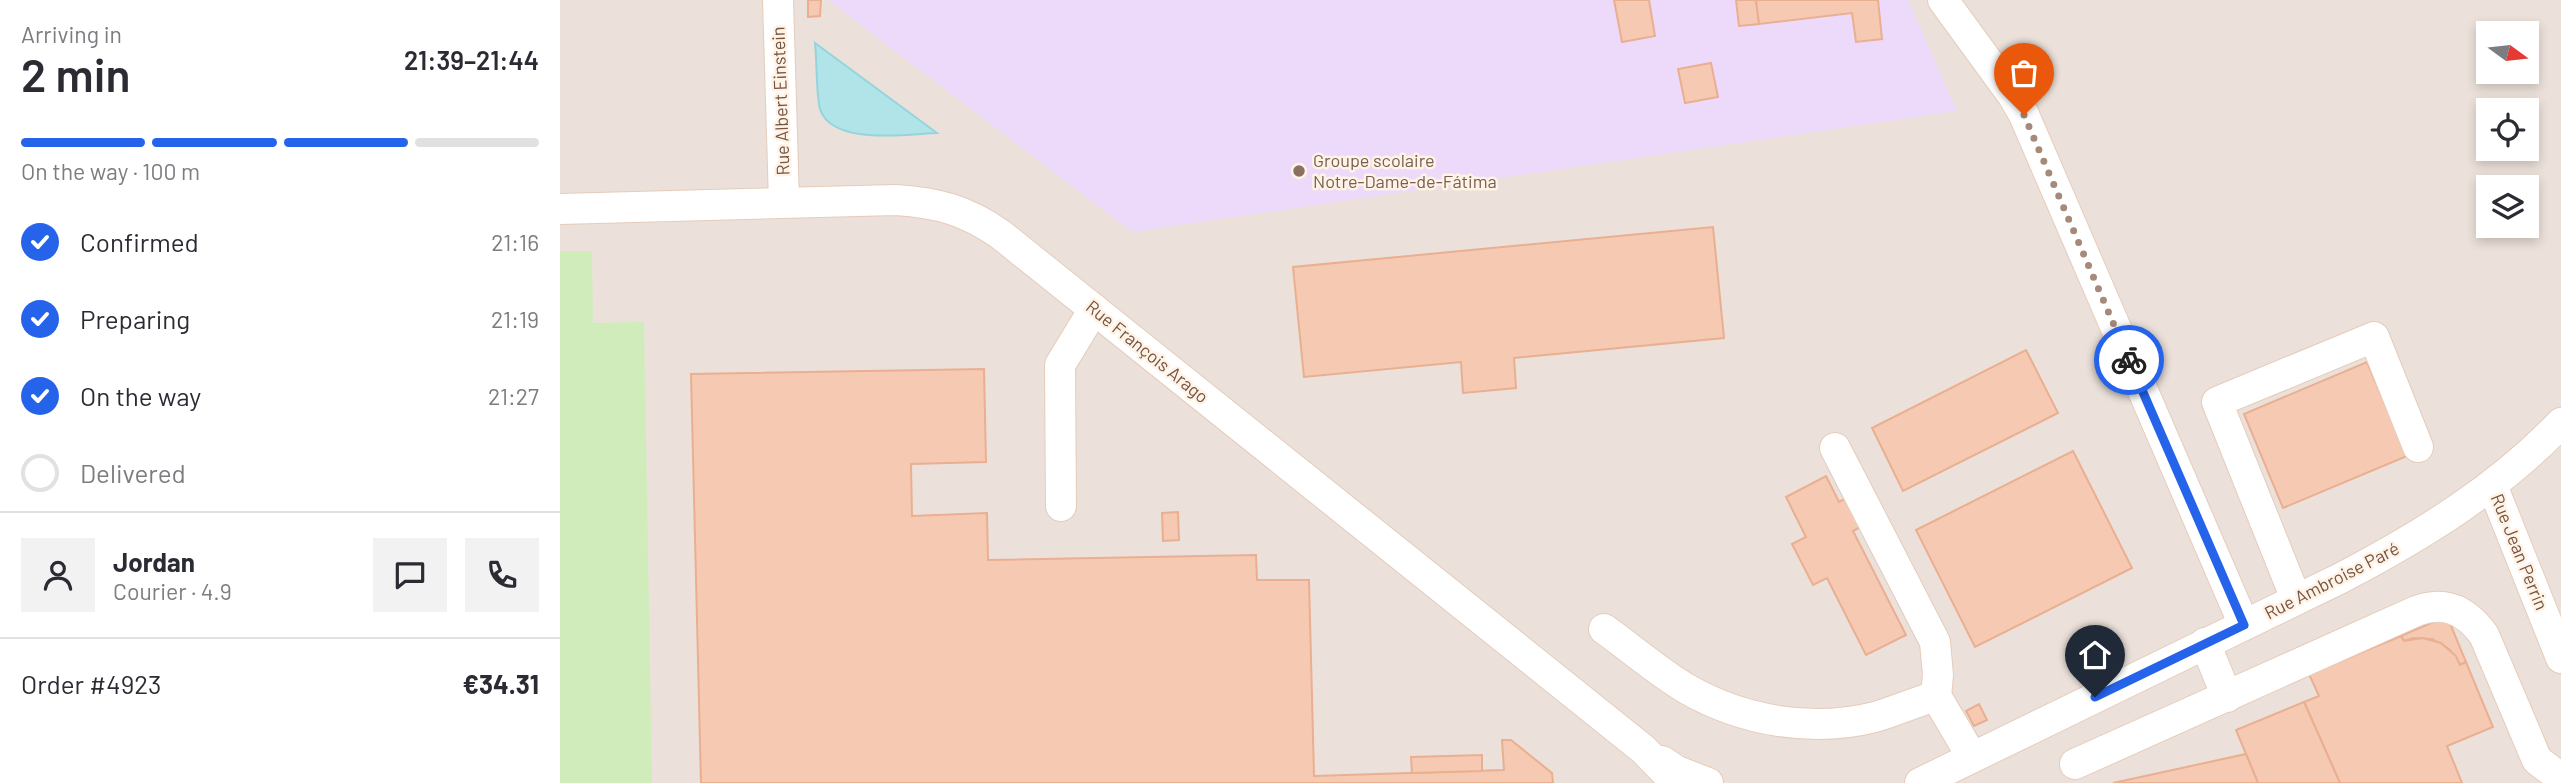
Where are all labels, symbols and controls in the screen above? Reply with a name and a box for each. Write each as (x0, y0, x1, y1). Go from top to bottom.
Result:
text: Arriving in (21, 20, 122, 48)
north arrow (2476, 21, 2539, 84)
map controls (2476, 21, 2539, 238)
street label: Rue Albert Einstein (766, 26, 794, 176)
pin (1994, 43, 2054, 115)
text: 21:39–21:44 (404, 44, 539, 75)
text: 2 min (21, 46, 130, 101)
icon: bag (2005, 54, 2043, 92)
button: locate (2476, 98, 2539, 161)
place label: Groupe scolaire Notre-Dame-de-Fátima (1313, 149, 1497, 192)
text: On the way · 100 m (21, 157, 200, 185)
marker: Groupe scolaire Notre-Dame-de-Fátima (1291, 163, 1307, 179)
button: layers (2476, 175, 2539, 238)
icon: check (21, 223, 59, 261)
text: Confirmed (80, 226, 199, 257)
text: 21:16 (491, 228, 539, 256)
street label: Rue François Arago (1082, 295, 1213, 407)
icon: check (21, 300, 59, 338)
text: Preparing (80, 303, 190, 334)
text: 21:19 (491, 305, 539, 333)
courier (2094, 325, 2164, 395)
icon: bike (2110, 341, 2148, 379)
icon: check (21, 377, 59, 415)
text: On the way (80, 380, 201, 411)
text: 21:27 (488, 382, 539, 410)
text: Delivered (80, 457, 186, 488)
street label: Rue Jean Perrin (2487, 490, 2553, 613)
street label: Rue Ambroise Paré (2261, 537, 2403, 624)
button: person (21, 538, 95, 612)
button: chat (373, 538, 447, 612)
button: phone (465, 538, 539, 612)
text: Jordan (113, 546, 195, 577)
text: Courier · 4.9 (113, 577, 232, 605)
pin (2065, 625, 2125, 697)
icon: home (2076, 636, 2114, 674)
text: Order #4923 (21, 668, 161, 699)
text: €34.31 (463, 668, 539, 699)

